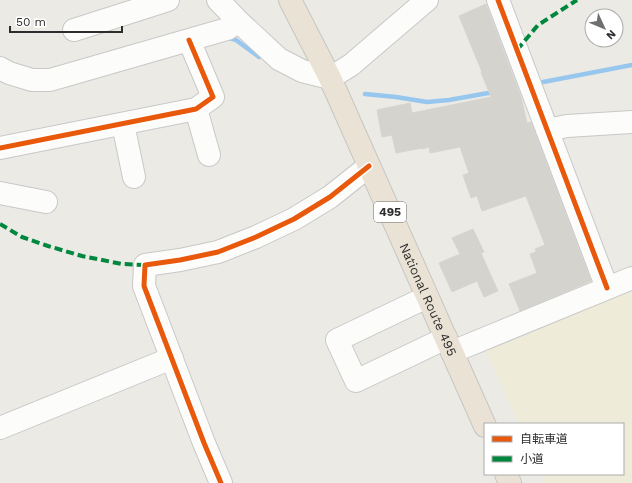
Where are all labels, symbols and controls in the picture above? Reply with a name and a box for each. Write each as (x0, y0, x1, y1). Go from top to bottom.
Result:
scale bar (10, 8, 122, 34)
north arrow (584, 8, 624, 48)
text: 50 m (16, 15, 46, 29)
text: N (603, 27, 618, 42)
road number: 495 (374, 202, 406, 222)
street label: National Route 495 (397, 241, 460, 358)
legend (484, 423, 624, 475)
text: 自転車道 (520, 432, 568, 446)
text: 小道 (520, 452, 544, 466)

